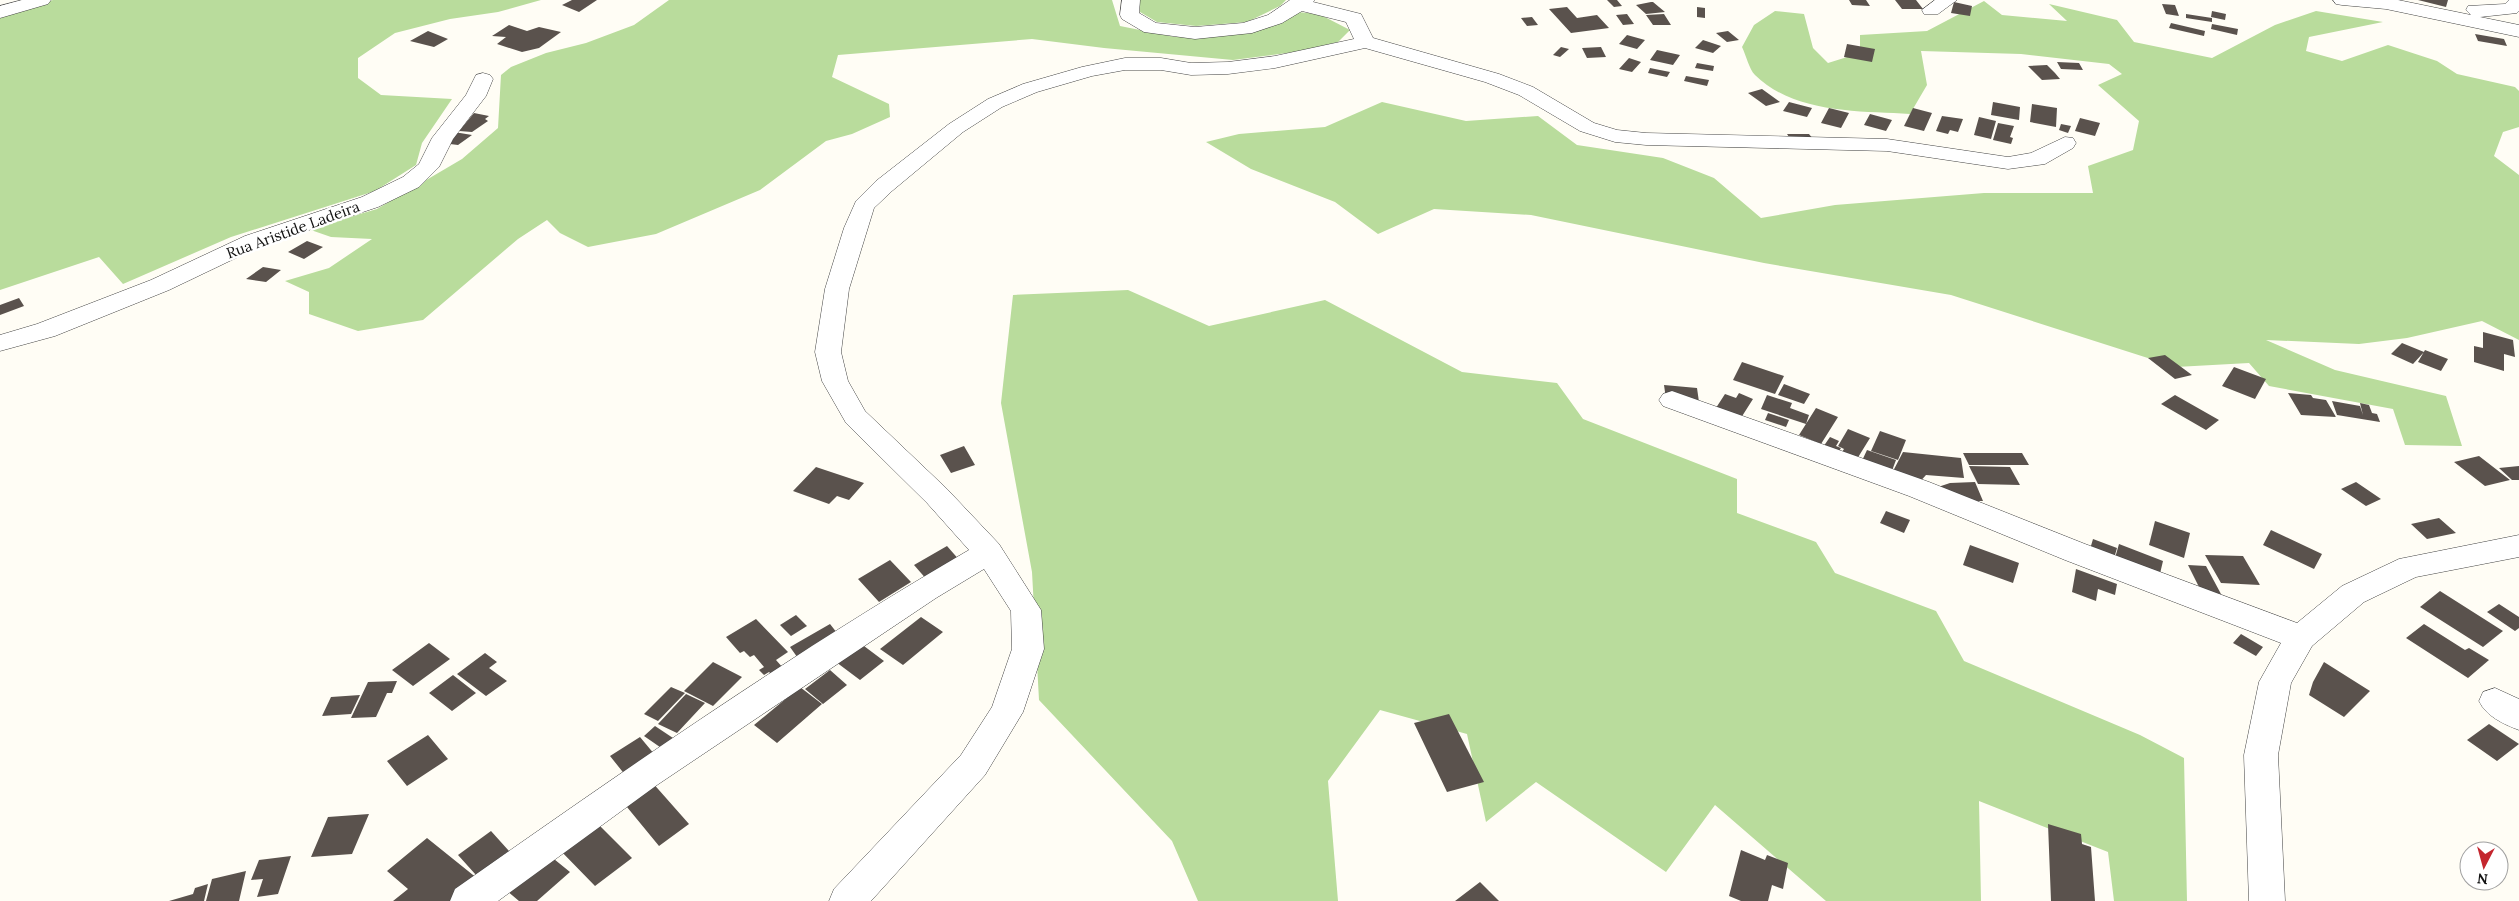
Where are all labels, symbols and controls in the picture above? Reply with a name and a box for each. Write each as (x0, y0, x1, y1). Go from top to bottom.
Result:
street label: Rua Aristide Ladeira (224, 197, 362, 262)
north arrow (2459, 841, 2509, 891)
text: N (2476, 869, 2489, 888)

